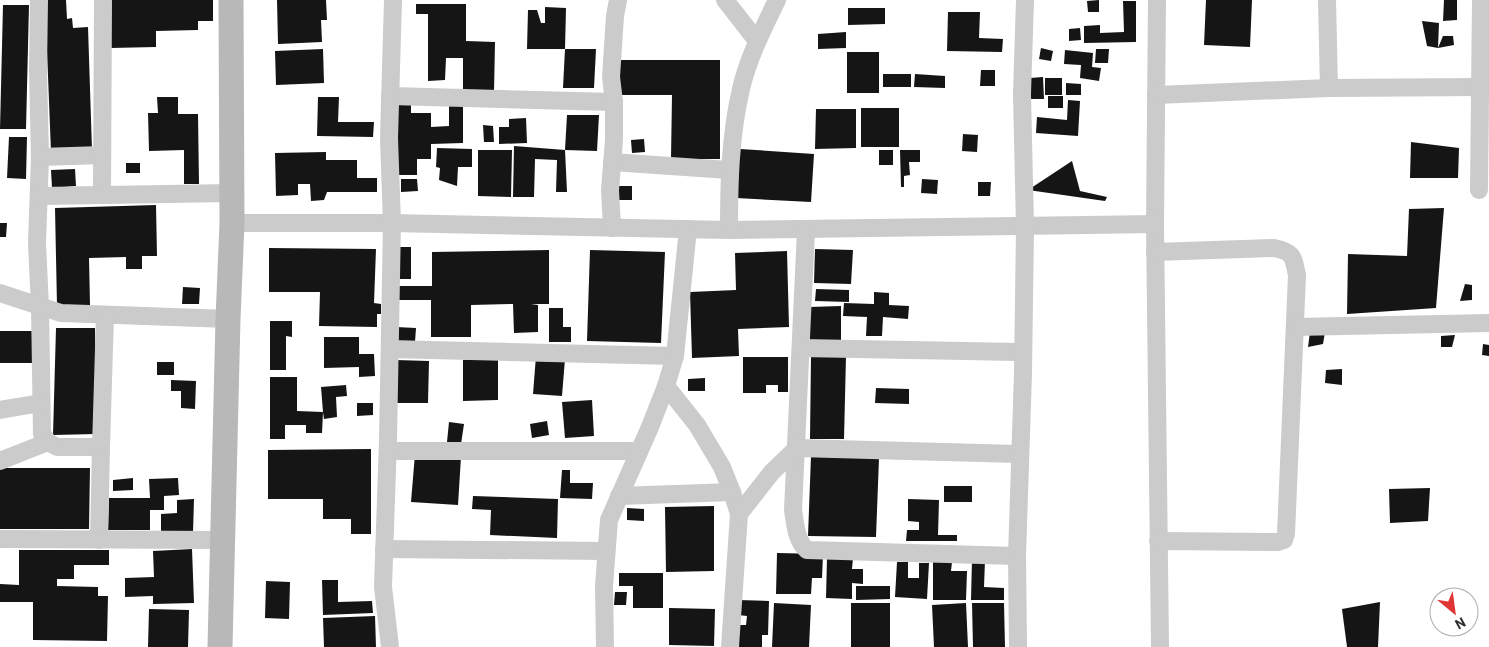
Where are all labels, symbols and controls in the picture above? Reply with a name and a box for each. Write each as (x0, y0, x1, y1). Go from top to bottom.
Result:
north arrow (1429, 587, 1479, 637)
text: N (1452, 614, 1469, 633)

